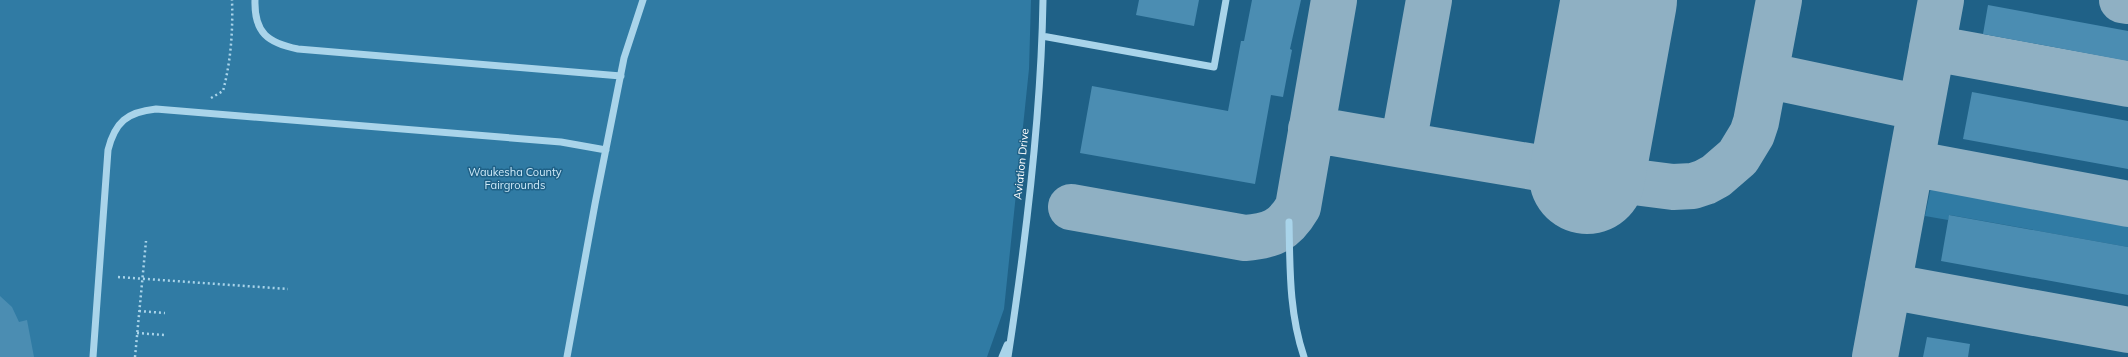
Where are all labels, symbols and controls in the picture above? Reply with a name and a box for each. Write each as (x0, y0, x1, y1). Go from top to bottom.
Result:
street label: Aviation Drive (1010, 128, 1032, 200)
park label: Waukesha County Fairgrounds (468, 165, 562, 192)

